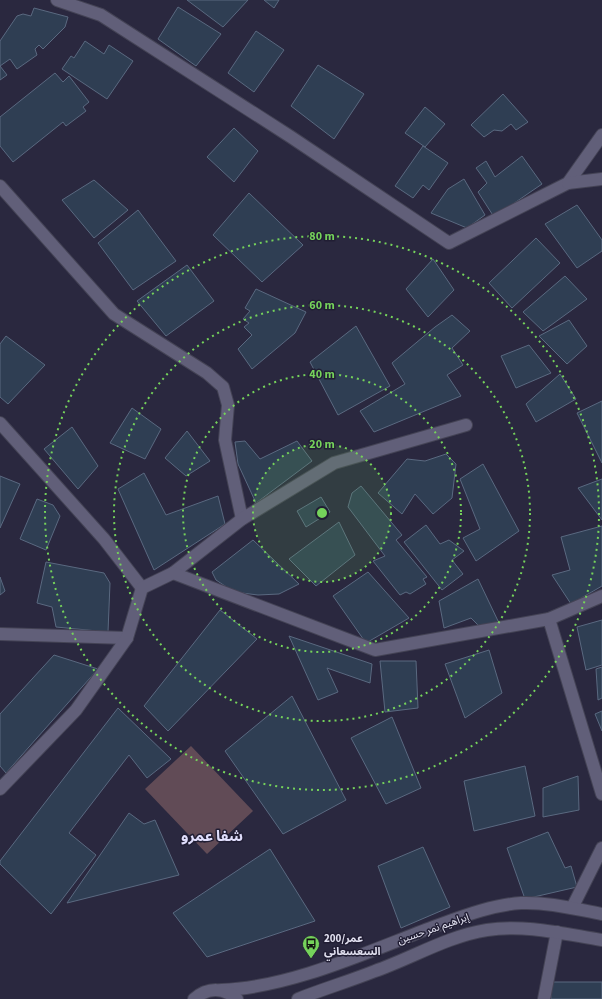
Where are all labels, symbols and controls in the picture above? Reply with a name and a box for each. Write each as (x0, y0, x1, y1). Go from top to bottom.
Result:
text: 80 m (309, 228, 335, 245)
text: 60 m (309, 297, 335, 314)
text: 40 m (309, 366, 335, 383)
text: 20 m (309, 436, 335, 453)
centre of rings (315, 506, 329, 520)
district label: شفا عمرو (181, 826, 243, 847)
street label: إبراهيم نمر حسين (395, 909, 472, 949)
place label: 200/عمر السعسعاني (324, 931, 381, 961)
bus stop icon: 200/عمر السعسعاني (301, 934, 321, 959)

